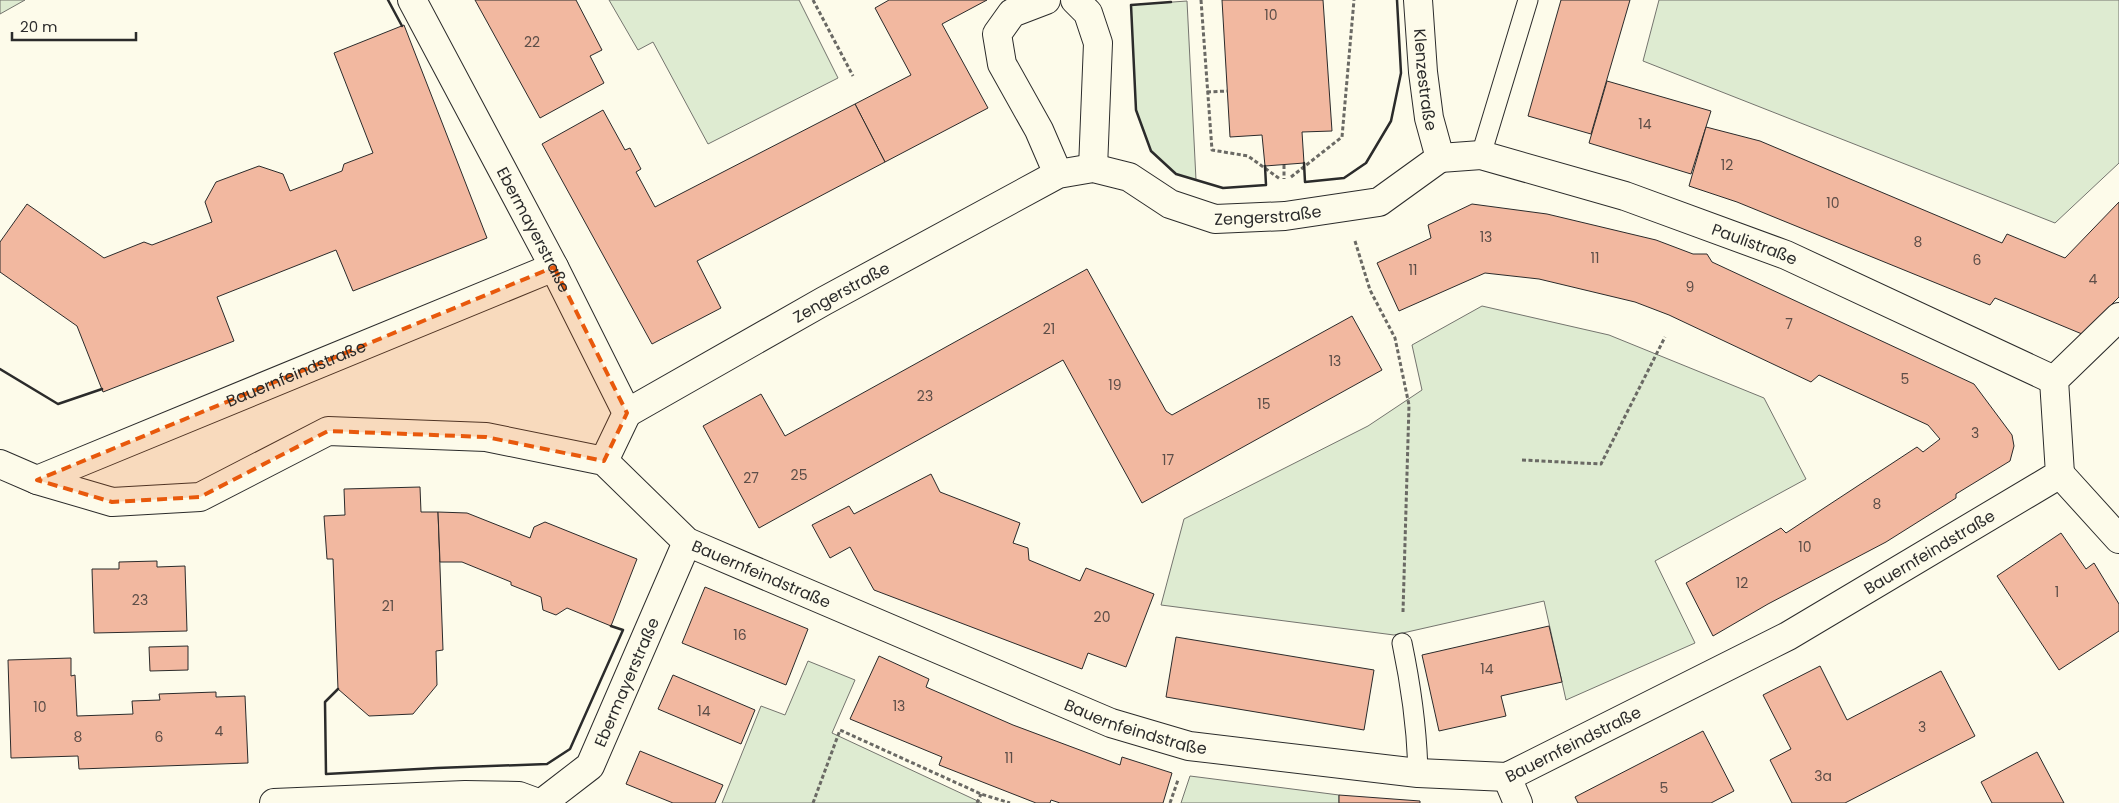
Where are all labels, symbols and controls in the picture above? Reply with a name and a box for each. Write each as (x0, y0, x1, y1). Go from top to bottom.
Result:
house number: 10 (1264, 5, 1278, 25)
scale bar (12, 10, 136, 42)
text: 20 m (20, 16, 58, 37)
street label: Klenzestraße (1409, 28, 1444, 133)
house number: 22 (524, 32, 540, 52)
house number: 14 (1638, 114, 1652, 134)
house number: 12 (1721, 155, 1733, 175)
street label: Ebermayerstraße (491, 163, 576, 296)
house number: 10 (1826, 193, 1840, 213)
street label: Zengerstraße (1214, 199, 1323, 231)
street label: Paulistraße (1709, 217, 1802, 270)
house number: 13 (1480, 227, 1492, 247)
house number: 8 (1914, 232, 1923, 252)
house number: 11 (1591, 248, 1599, 268)
house number: 6 (1973, 250, 1982, 270)
street label: Zengerstraße (789, 256, 894, 328)
house number: 11 (1409, 260, 1417, 280)
house number: 4 (2089, 269, 2098, 289)
house number: 9 (1686, 277, 1694, 297)
house number: 7 (1785, 314, 1793, 334)
house number: 21 (1043, 319, 1055, 339)
street label: Bauernfeindstraße (223, 334, 369, 412)
house number: 13 (1329, 351, 1341, 371)
house number: 5 (1901, 369, 1909, 389)
house number: 19 (1108, 375, 1122, 395)
house number: 23 (917, 386, 933, 406)
house number: 15 (1257, 394, 1271, 414)
house number: 3 (1971, 423, 1979, 443)
house number: 17 (1162, 450, 1174, 470)
house number: 25 (791, 465, 807, 485)
house number: 27 (743, 468, 759, 488)
house number: 8 (1873, 494, 1882, 514)
street label: Bauernfeindstraße (1859, 504, 1999, 600)
street label: Bauernfeindstraße (688, 534, 835, 614)
house number: 10 (1798, 537, 1812, 557)
house number: 12 (1736, 573, 1748, 593)
house number: 1 (2055, 582, 2059, 602)
house number: 23 (132, 590, 148, 610)
house number: 21 (382, 596, 394, 616)
house number: 20 (1094, 607, 1110, 627)
street label: Ebermayerstraße (588, 614, 665, 750)
house number: 16 (733, 625, 747, 645)
house number: 14 (1480, 659, 1494, 679)
street label: Bauernfeindstraße (1061, 693, 1208, 760)
house number: 13 (893, 696, 905, 716)
house number: 10 (33, 697, 47, 717)
street label: Bauernfeindstraße (1501, 700, 1645, 788)
house number: 14 (697, 701, 711, 721)
house number: 3 (1918, 717, 1926, 737)
house number: 4 (215, 721, 224, 741)
house number: 8 (74, 727, 83, 747)
house number: 6 (155, 727, 164, 747)
house number: 11 (1005, 748, 1013, 768)
house number: 3a (1814, 766, 1832, 786)
house number: 5 (1660, 778, 1668, 798)

